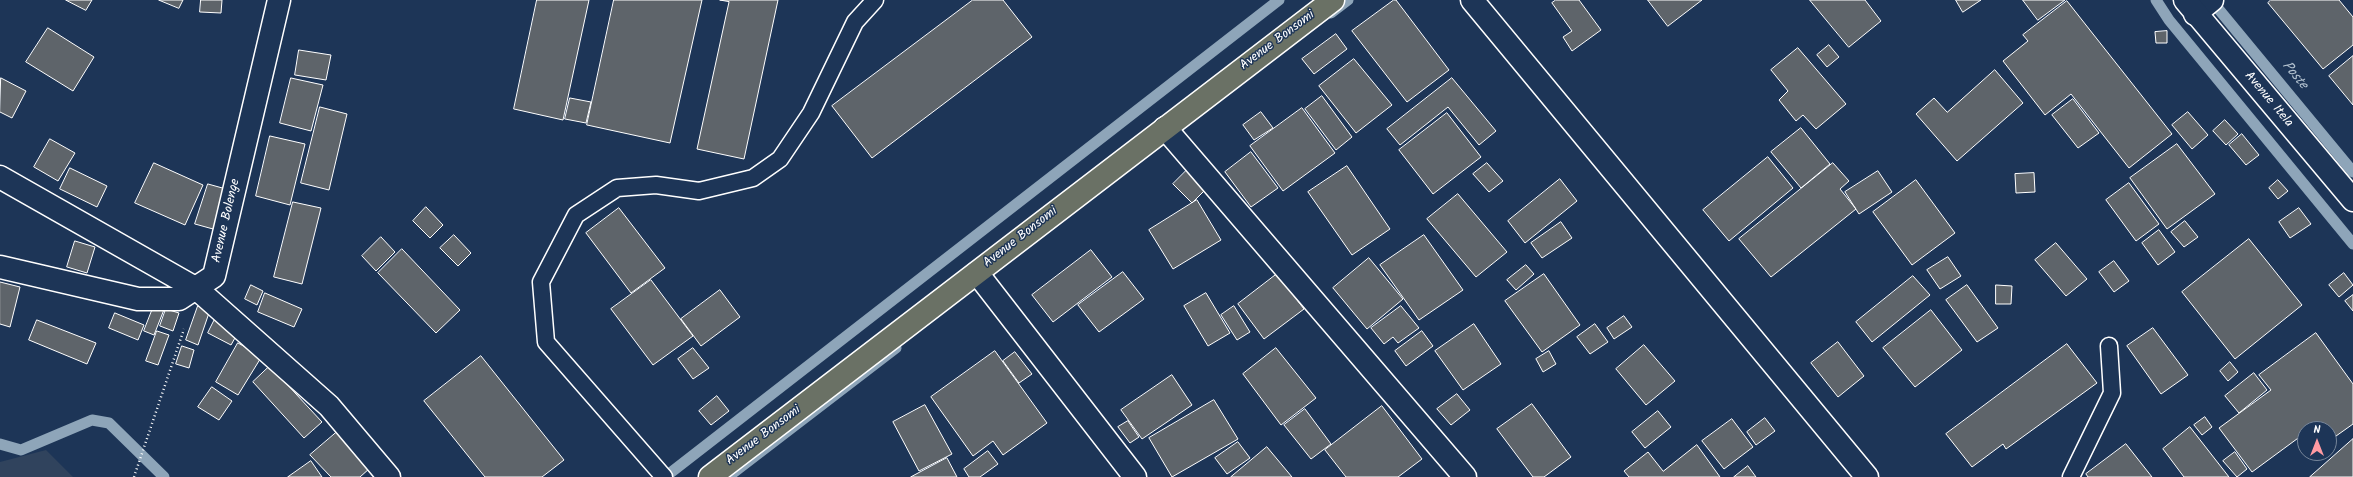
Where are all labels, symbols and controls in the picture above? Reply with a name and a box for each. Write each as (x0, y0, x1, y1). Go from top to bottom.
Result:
street label: Avenue Bonsomi (1238, 8, 1318, 74)
water label: Poste (2277, 58, 2311, 94)
street label: Avenue Itela (2240, 69, 2296, 131)
street label: Avenue Bolenge (210, 178, 244, 264)
street label: Avenue Bonsomi (981, 204, 1061, 272)
street label: Avenue Bonsomi (724, 403, 804, 469)
north arrow (2297, 421, 2337, 461)
text: N (2314, 421, 2320, 439)

